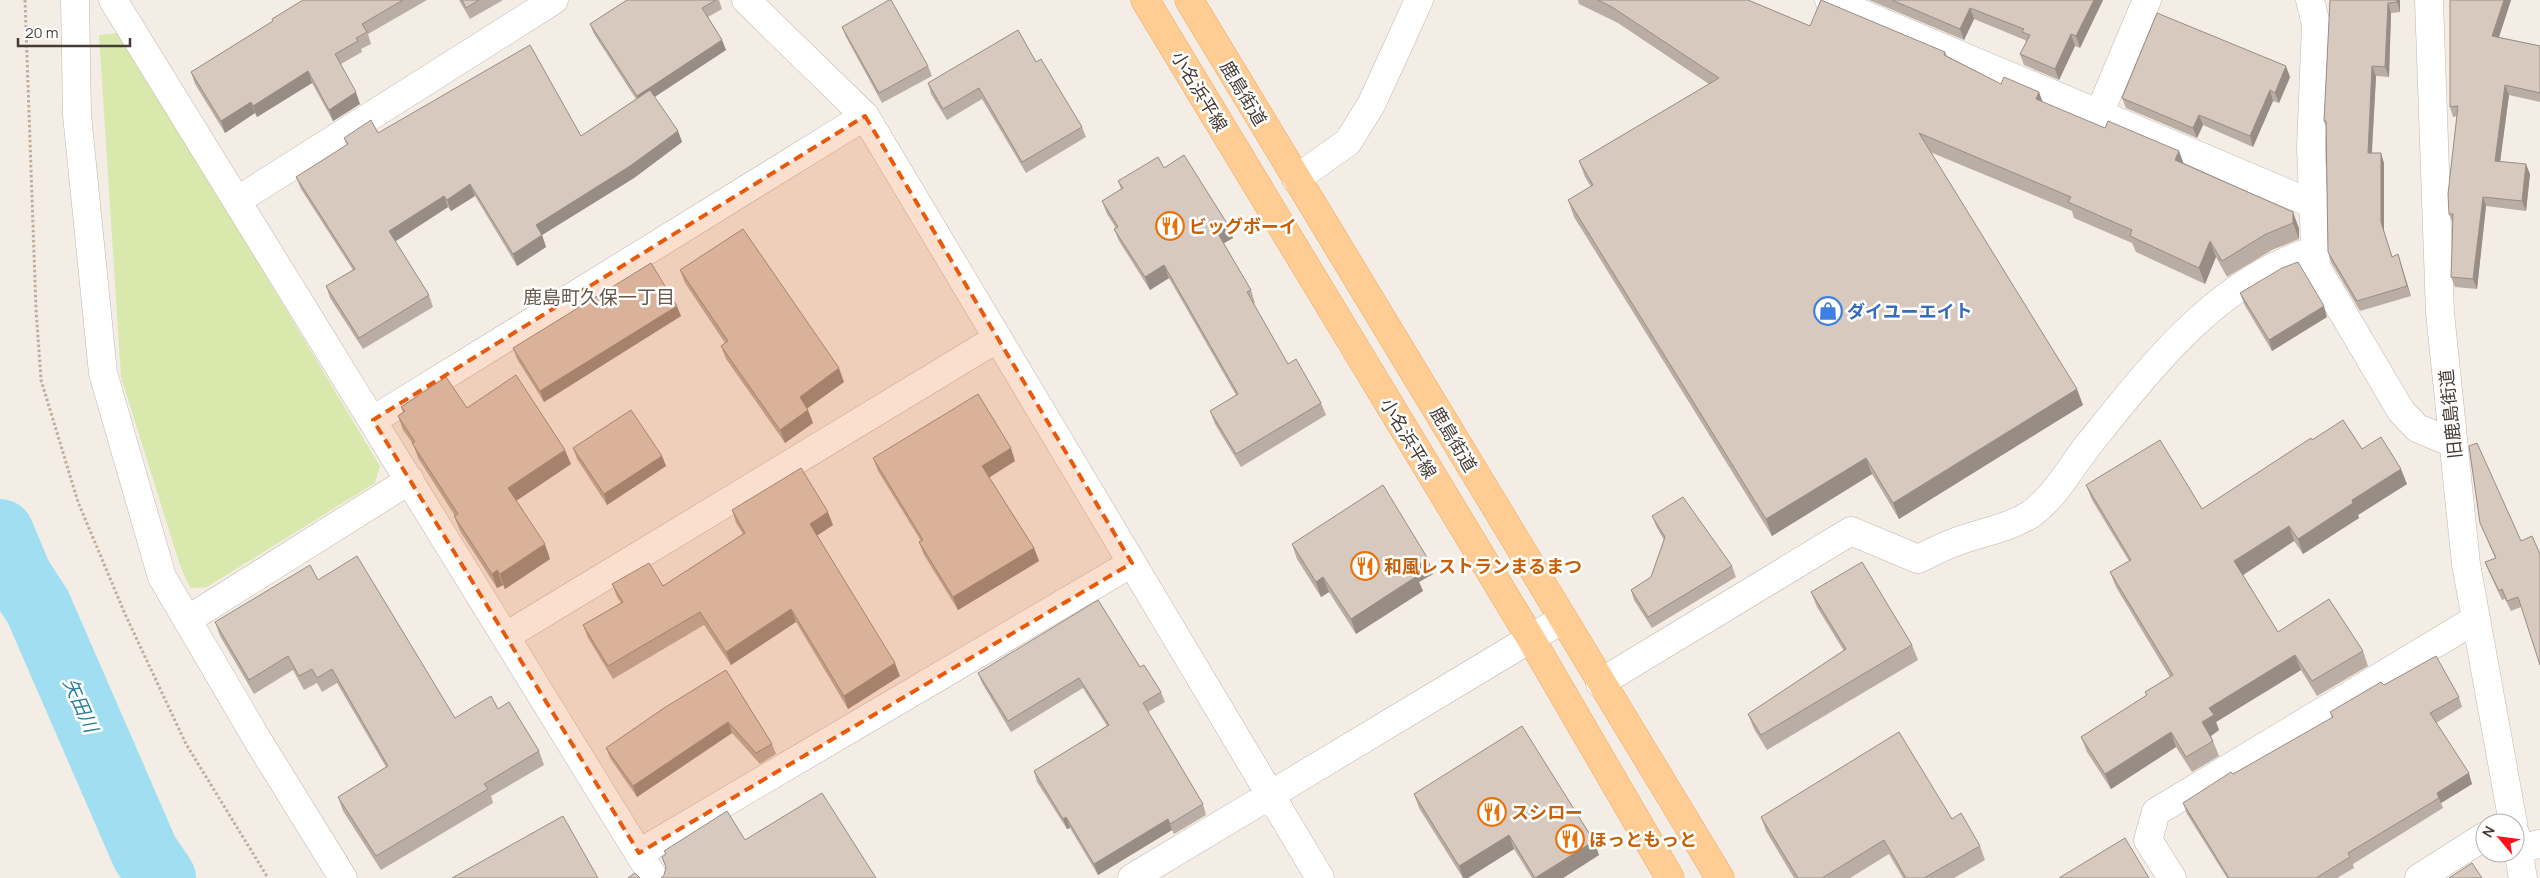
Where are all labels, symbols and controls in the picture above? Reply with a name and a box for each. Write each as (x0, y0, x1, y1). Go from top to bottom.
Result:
scale bar (18, 15, 130, 47)
text: 20 m (25, 22, 58, 43)
street label: 小名浜平線 (1167, 46, 1233, 136)
street label: 鹿島街道 (1215, 56, 1273, 130)
restaurant icon: ビッグボーイ (1155, 211, 1185, 241)
place label: ビッグボーイ (1189, 214, 1297, 238)
district label: 鹿島町久保一丁目 (523, 284, 675, 310)
shop icon: ダイユーエイト (1813, 296, 1843, 326)
place label: ダイユーエイト (1847, 299, 1973, 323)
street label: 旧鹿島街道 (2433, 368, 2467, 460)
street label: 小名浜平線 (1376, 393, 1442, 483)
street label: 鹿島街道 (1425, 402, 1483, 476)
restaurant icon: 和風レストランまるまつ (1350, 551, 1380, 581)
place label: 和風レストランまるまつ (1384, 554, 1582, 578)
water label: 矢田川 (58, 674, 105, 738)
restaurant icon: スシロー (1477, 797, 1507, 827)
place label: スシロー (1511, 800, 1583, 824)
north arrow (2475, 813, 2525, 863)
text: N (2477, 822, 2499, 840)
restaurant icon: ほっともっと (1555, 824, 1585, 854)
place label: ほっともっと (1589, 827, 1697, 851)

